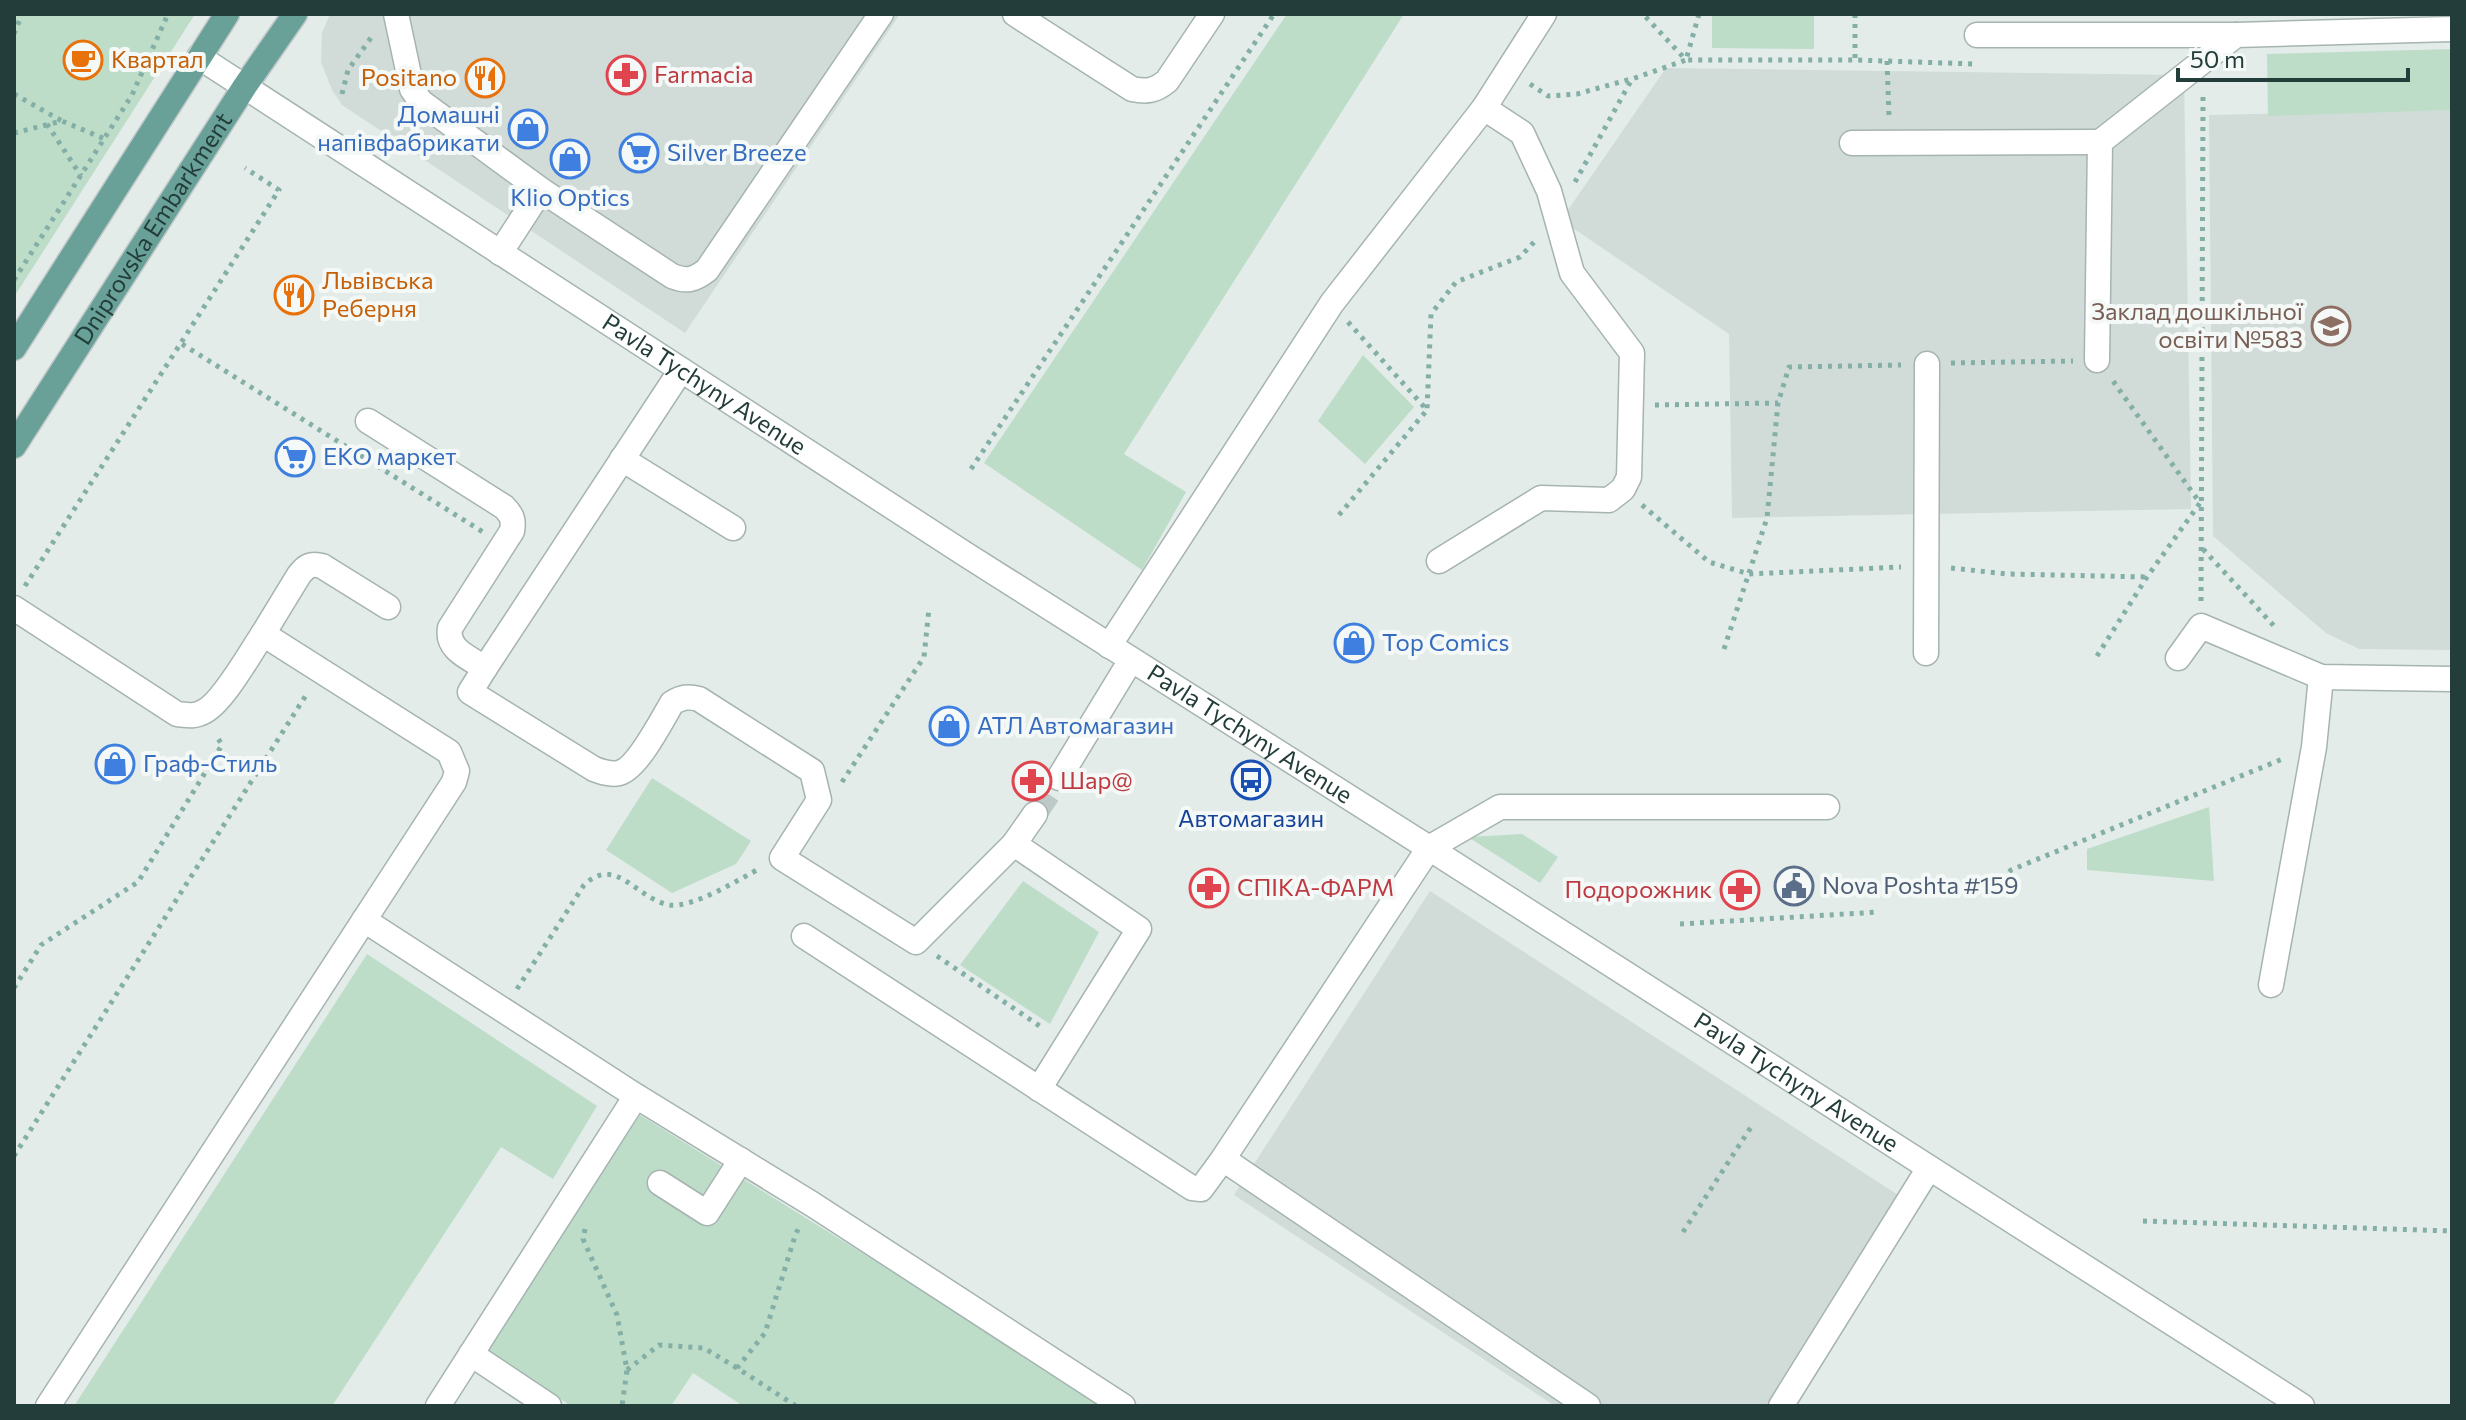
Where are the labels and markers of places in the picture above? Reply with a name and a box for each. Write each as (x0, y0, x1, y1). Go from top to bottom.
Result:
cafe icon: Квартал (62, 39, 104, 81)
place label: Квартал (111, 44, 204, 73)
pharmacy icon: Farmacia (605, 54, 647, 96)
restaurant icon: Positano (464, 57, 506, 99)
place label: Farmacia (654, 59, 754, 88)
place label: Positano (361, 62, 457, 91)
place label: Домашні напівфабрикати (317, 99, 500, 156)
shop icon: Домашні напівфабрикати (507, 108, 549, 150)
supermarket icon: Silver Breeze (618, 132, 660, 174)
place label: Silver Breeze (667, 137, 807, 166)
shop icon: Klio Optics (549, 138, 591, 180)
place label: Klio Optics (510, 182, 630, 211)
place label: Львівська Реберня (322, 265, 433, 322)
restaurant icon: Львівська Реберня (273, 274, 315, 316)
place label: Заклад дошкільної освіти №583 (2091, 296, 2304, 353)
school or university icon: Заклад дошкільної освіти №583 (2310, 305, 2352, 347)
supermarket icon: ЕКО маркет (274, 436, 316, 478)
place label: ЕКО маркет (323, 441, 457, 470)
shop icon: Top Comics (1333, 622, 1375, 664)
place label: Top Comics (1382, 627, 1509, 656)
shop icon: АТЛ Автомагазин (928, 705, 970, 747)
place label: АТЛ Автомагазин (977, 710, 1174, 739)
shop icon: Граф-Стиль (94, 743, 136, 785)
place label: Граф-Стиль (143, 748, 277, 777)
bus stop icon: Автомагазин (1230, 759, 1272, 801)
pharmacy icon: Шар@ (1011, 760, 1053, 802)
place label: Шар@ (1060, 765, 1133, 794)
place label: Автомагазин (1178, 803, 1324, 832)
public building icon: Nova Poshta #159 (1773, 865, 1815, 907)
pharmacy icon: СПІКА-ФАРМ (1188, 867, 1230, 909)
pharmacy icon: Подорожник (1719, 869, 1761, 911)
place label: Nova Poshta #159 (1822, 870, 2019, 899)
place label: СПІКА-ФАРМ (1237, 872, 1394, 901)
place label: Подорожник (1564, 874, 1712, 903)

